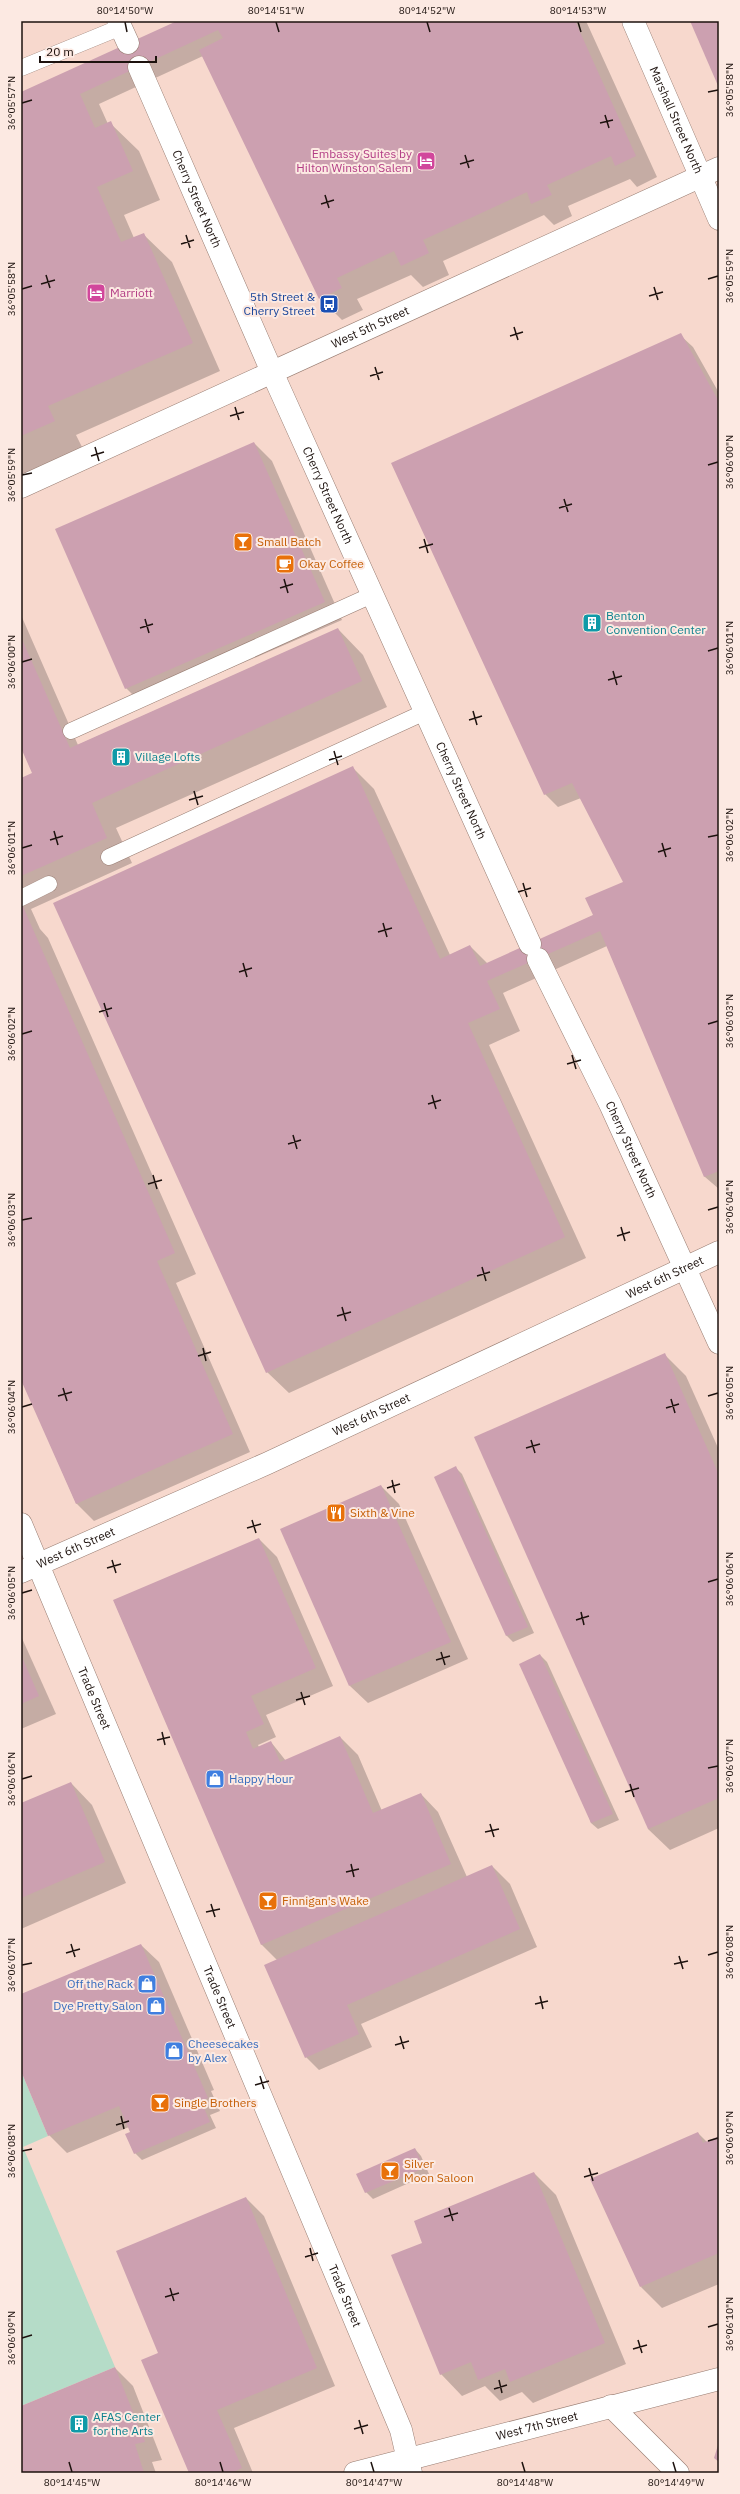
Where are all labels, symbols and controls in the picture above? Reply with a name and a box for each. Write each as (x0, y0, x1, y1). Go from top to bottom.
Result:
text: 80°14'50"W (97, 4, 153, 17)
text: 80°14'51"W (248, 4, 304, 17)
text: 80°14'52"W (399, 4, 455, 17)
text: 80°14'53"W (550, 4, 606, 17)
scale bar (40, 38, 156, 64)
text: 20 m (46, 44, 74, 59)
text: 36°05'58"N (723, 63, 736, 117)
street label: Marshall Street North (647, 64, 706, 176)
text: 36°05'57"N (5, 76, 18, 130)
place label: Embassy Suites by Hilton Winston Salem (296, 146, 412, 175)
street label: Cherry Street North (169, 148, 225, 250)
hotel icon: Embassy Suites by Hilton Winston Salem (415, 150, 437, 172)
text: 36°05'59"N (723, 249, 736, 303)
text: 36°05'58"N (5, 262, 18, 316)
hotel icon: Marriott (85, 282, 107, 304)
place label: Marriott (110, 285, 153, 300)
place label: 5th Street & Cherry Street (243, 289, 316, 318)
bus stop icon: 5th Street & Cherry Street (318, 293, 340, 315)
street label: West 5th Street (329, 303, 411, 351)
text: 36°06'00"N (723, 435, 736, 489)
street label: Cherry Street North (300, 444, 357, 546)
text: 36°05'59"N (5, 448, 18, 502)
bar icon: Small Batch (232, 531, 254, 553)
place label: Small Batch (257, 534, 321, 549)
cafe icon: Okay Coffee (274, 553, 296, 575)
place label: Okay Coffee (299, 556, 364, 571)
place label: Benton Convention Center (606, 608, 706, 637)
building icon: Benton Convention Center (581, 612, 603, 634)
text: 36°06'01"N (723, 621, 736, 675)
text: 36°06'00"N (5, 635, 18, 689)
street label: Cherry Street North (433, 739, 490, 841)
building icon: Village Lofts (110, 746, 132, 768)
place label: Village Lofts (135, 749, 201, 764)
text: 36°06'02"N (723, 808, 736, 862)
text: 36°06'01"N (5, 821, 18, 875)
text: 36°06'03"N (723, 994, 736, 1048)
text: 36°06'02"N (5, 1007, 18, 1061)
street label: Cherry Street North (603, 1098, 660, 1200)
text: 36°06'04"N (723, 1180, 736, 1234)
text: 36°06'03"N (5, 1193, 18, 1247)
street label: West 6th Street (623, 1252, 706, 1302)
text: 36°06'05"N (723, 1366, 736, 1420)
text: 36°06'04"N (5, 1380, 18, 1434)
street label: West 6th Street (330, 1390, 412, 1439)
restaurant icon: Sixth & Vine (325, 1502, 347, 1524)
place label: Sixth & Vine (350, 1505, 415, 1520)
street label: West 6th Street (34, 1524, 117, 1571)
text: 36°06'06"N (723, 1552, 736, 1606)
text: 36°06'05"N (5, 1566, 18, 1620)
street label: Trade Street (75, 1665, 114, 1732)
text: 36°06'07"N (723, 1739, 736, 1793)
text: 36°06'06"N (5, 1752, 18, 1806)
shop icon: Happy Hour (204, 1768, 226, 1790)
place label: Happy Hour (229, 1771, 294, 1786)
bar icon: Finnigan's Wake (257, 1890, 279, 1912)
place label: Finnigan's Wake (282, 1893, 369, 1908)
text: 36°06'08"N (723, 1925, 736, 1979)
text: 36°06'07"N (5, 1938, 18, 1992)
street label: Trade Street (200, 1963, 240, 2030)
shop icon: Off the Rack (136, 1973, 158, 1995)
place label: Off the Rack (67, 1976, 134, 1991)
shop icon: Dye Pretty Salon (145, 1995, 167, 2017)
place label: Dye Pretty Salon (53, 1998, 142, 2013)
place label: Cheesecakes by Alex (188, 2036, 259, 2065)
shop icon: Cheesecakes by Alex (163, 2040, 185, 2062)
bar icon: Single Brothers (149, 2092, 171, 2114)
place label: Single Brothers (174, 2095, 257, 2110)
text: 36°06'09"N (723, 2111, 736, 2165)
text: 36°06'08"N (5, 2124, 18, 2178)
place label: Silver Moon Saloon (404, 2156, 474, 2185)
bar icon: Silver Moon Saloon (379, 2160, 401, 2182)
street label: Trade Street (325, 2262, 365, 2329)
text: 36°06'10"N (723, 2297, 736, 2351)
text: 36°06'09"N (5, 2311, 18, 2365)
street label: West 7th Street (494, 2408, 579, 2443)
place label: AFAS Center for the Arts (93, 2409, 161, 2438)
building icon: AFAS Center for the Arts (68, 2413, 90, 2435)
text: 80°14'45"W (44, 2476, 100, 2489)
text: 80°14'46"W (195, 2476, 251, 2489)
text: 80°14'47"W (346, 2476, 402, 2489)
text: 80°14'48"W (497, 2476, 553, 2489)
text: 80°14'49"W (648, 2476, 704, 2489)

